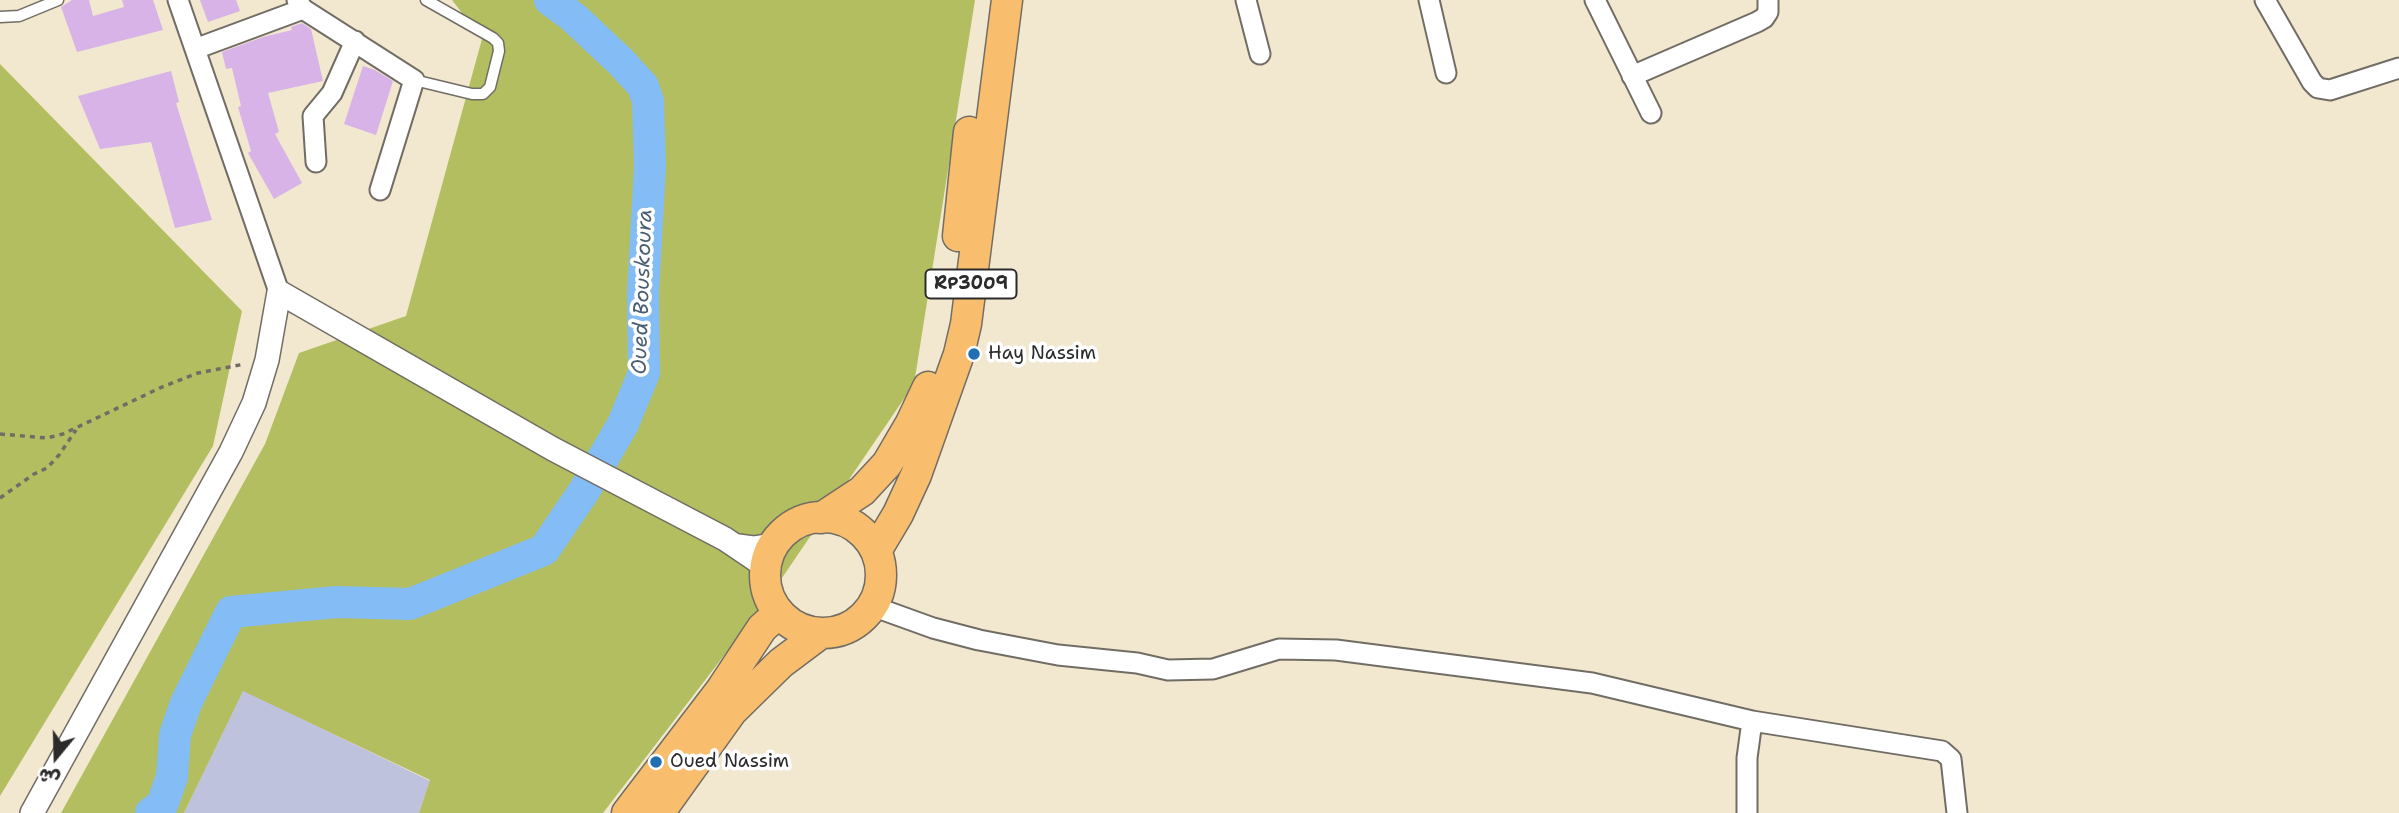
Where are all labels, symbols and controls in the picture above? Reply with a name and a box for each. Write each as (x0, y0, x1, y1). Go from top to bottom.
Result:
water label: Oued Bouskoura (628, 209, 658, 375)
road number: RP3009 (926, 270, 1016, 298)
place label: Hay Nassim (988, 343, 1096, 365)
marker: Hay Nassim (966, 346, 982, 362)
north arrow (21, 722, 91, 792)
place label: Oued Nassim (670, 751, 789, 773)
marker: Oued Nassim (648, 754, 664, 770)
text: ش (35, 762, 63, 793)

